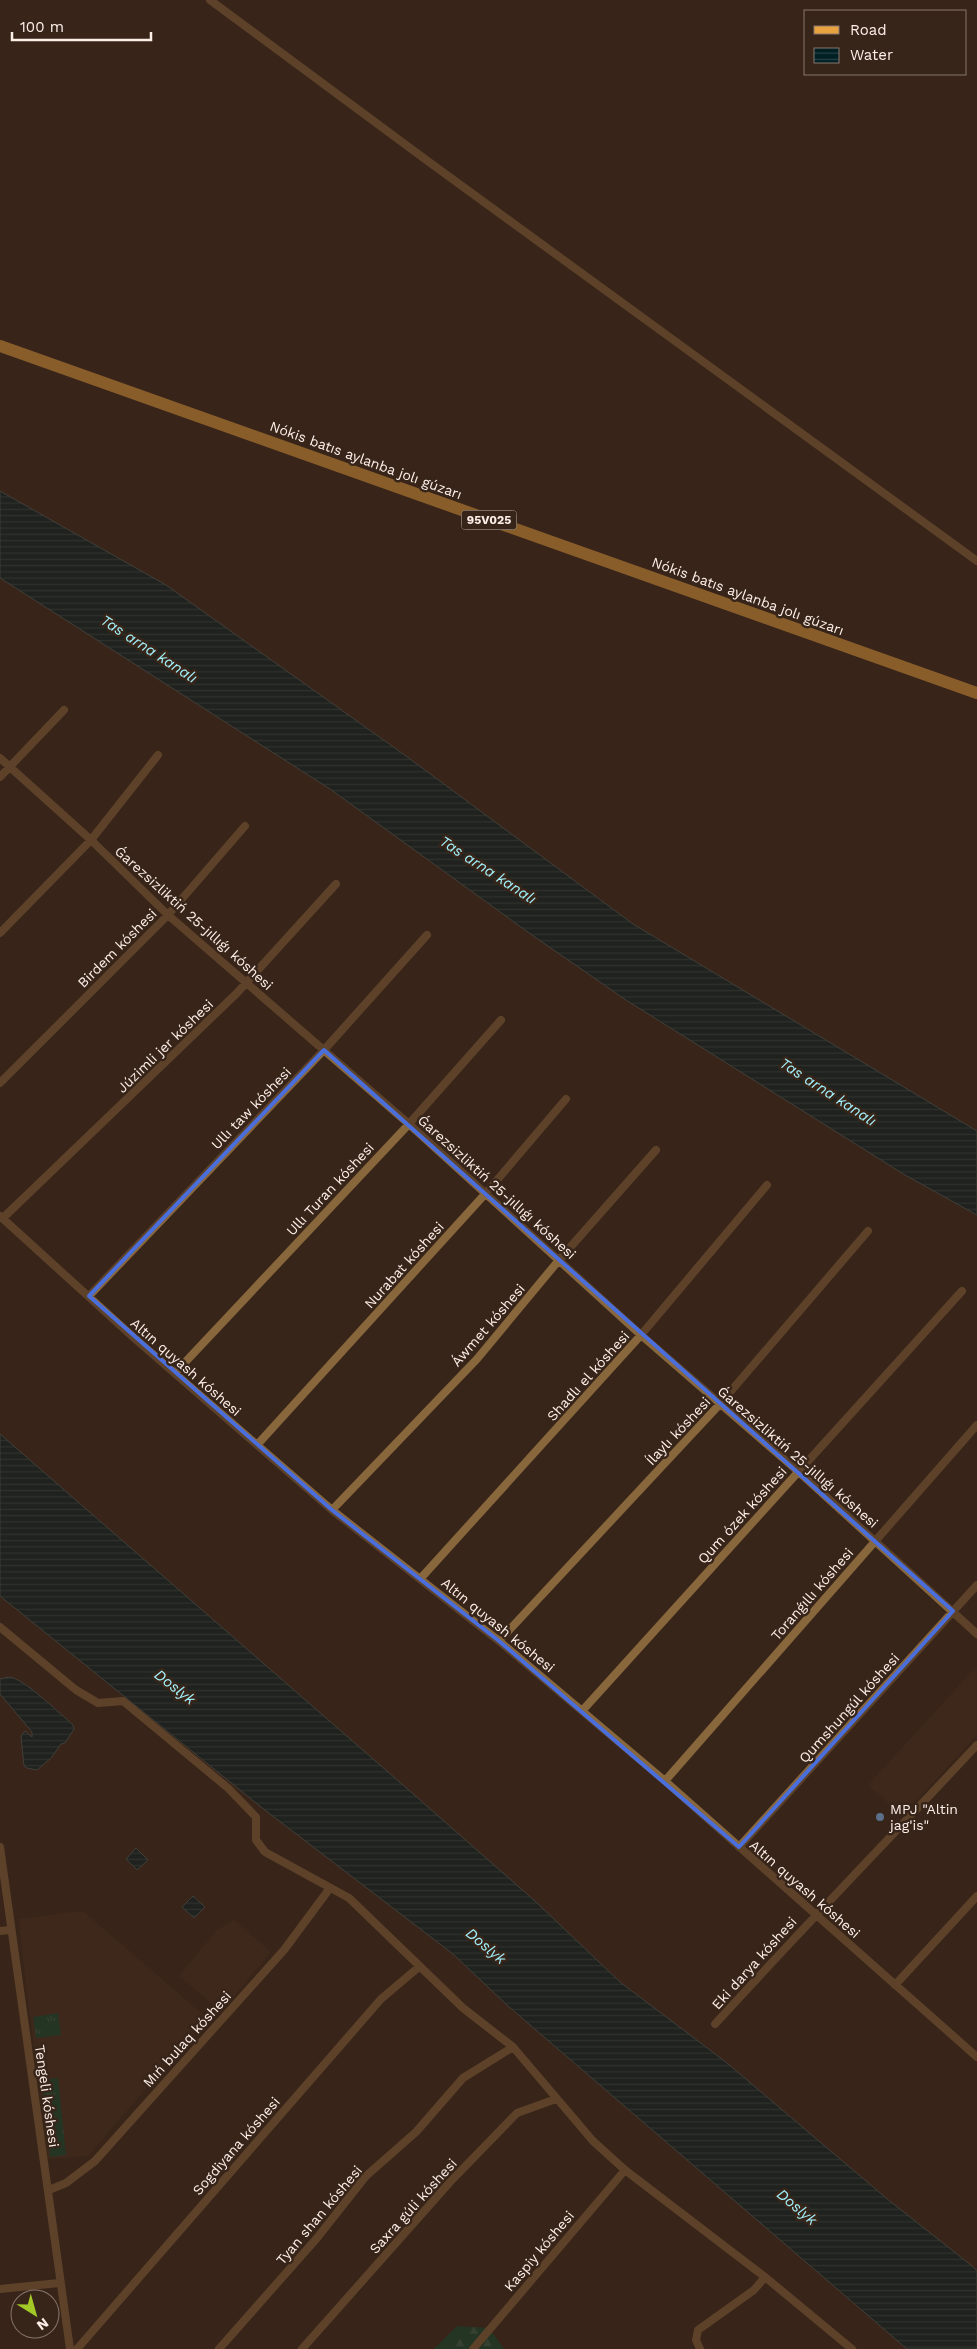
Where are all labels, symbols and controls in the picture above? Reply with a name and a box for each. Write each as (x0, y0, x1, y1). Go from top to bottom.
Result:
scale bar (12, 10, 151, 42)
legend (804, 10, 967, 75)
text: 100 m (20, 18, 64, 36)
text: Road (850, 21, 887, 39)
text: Water (850, 46, 893, 64)
street label: Nókis batıs aylanba jolı gúzarı (268, 418, 464, 502)
road number: 95V025 (462, 510, 516, 530)
street label: Nókis batıs aylanba jolı gúzarı (650, 554, 846, 638)
water label: Tas arna kanalı (97, 611, 201, 687)
water label: Tas arna kanalı (436, 832, 540, 908)
street label: Ǵarezsizliktiń 25-jıllıǵı kóshesi (112, 843, 276, 993)
street label: Birdem kóshesi (74, 905, 160, 991)
street label: Júzimli jer kóshesi (114, 996, 216, 1096)
water label: Tas arna kanalı (776, 1054, 880, 1130)
street label: Ullı taw kóshesi (208, 1064, 294, 1152)
street label: Ǵarezsizliktiń 25-jıllıǵı kóshesi (415, 1112, 579, 1262)
street label: Ullı Turan kóshesi (283, 1139, 377, 1239)
street label: Nurabat kóshesi (361, 1219, 447, 1311)
street label: Áwmet kóshesi (448, 1281, 528, 1369)
street label: Altın quyash kóshesi (128, 1315, 244, 1419)
street label: Shadlı el kóshesi (544, 1328, 632, 1424)
street label: Ǵarezsizliktiń 25-jıllıǵı kóshesi (715, 1383, 881, 1531)
street label: Ílaylı kóshesi (642, 1394, 714, 1468)
street label: Qum ózek kóshesi (694, 1463, 790, 1567)
street label: Toranǵıllı kóshesi (768, 1545, 856, 1643)
street label: Altın quyash kóshesi (438, 1574, 558, 1676)
street label: Qumshungúl kóshesi (796, 1650, 902, 1766)
water label: Doslyk (151, 1665, 200, 1709)
place label: MPJ "Altin jag'is" (888, 1801, 958, 1833)
marker: MPJ "Altin jag'is" (874, 1811, 886, 1823)
street label: Altın quyash kóshesi (747, 1837, 863, 1941)
street label: Eki darya kóshesi (708, 1914, 800, 2012)
water label: Doslyk (462, 1924, 510, 1969)
street label: Mıń bulaq kóshesi (140, 1988, 234, 2090)
street label: Tengeli kóshesi (32, 2044, 62, 2148)
street label: Sogdiyana kóshesi (189, 2094, 283, 2198)
street label: Saxra gúli kóshesi (366, 2155, 460, 2257)
street label: Tyan shan kóshesi (273, 2162, 365, 2268)
water label: Doslyk (773, 2185, 821, 2230)
street label: Kaspiy kóshesi (501, 2208, 577, 2294)
north arrow (10, 2289, 60, 2339)
text: N (34, 2315, 52, 2334)

